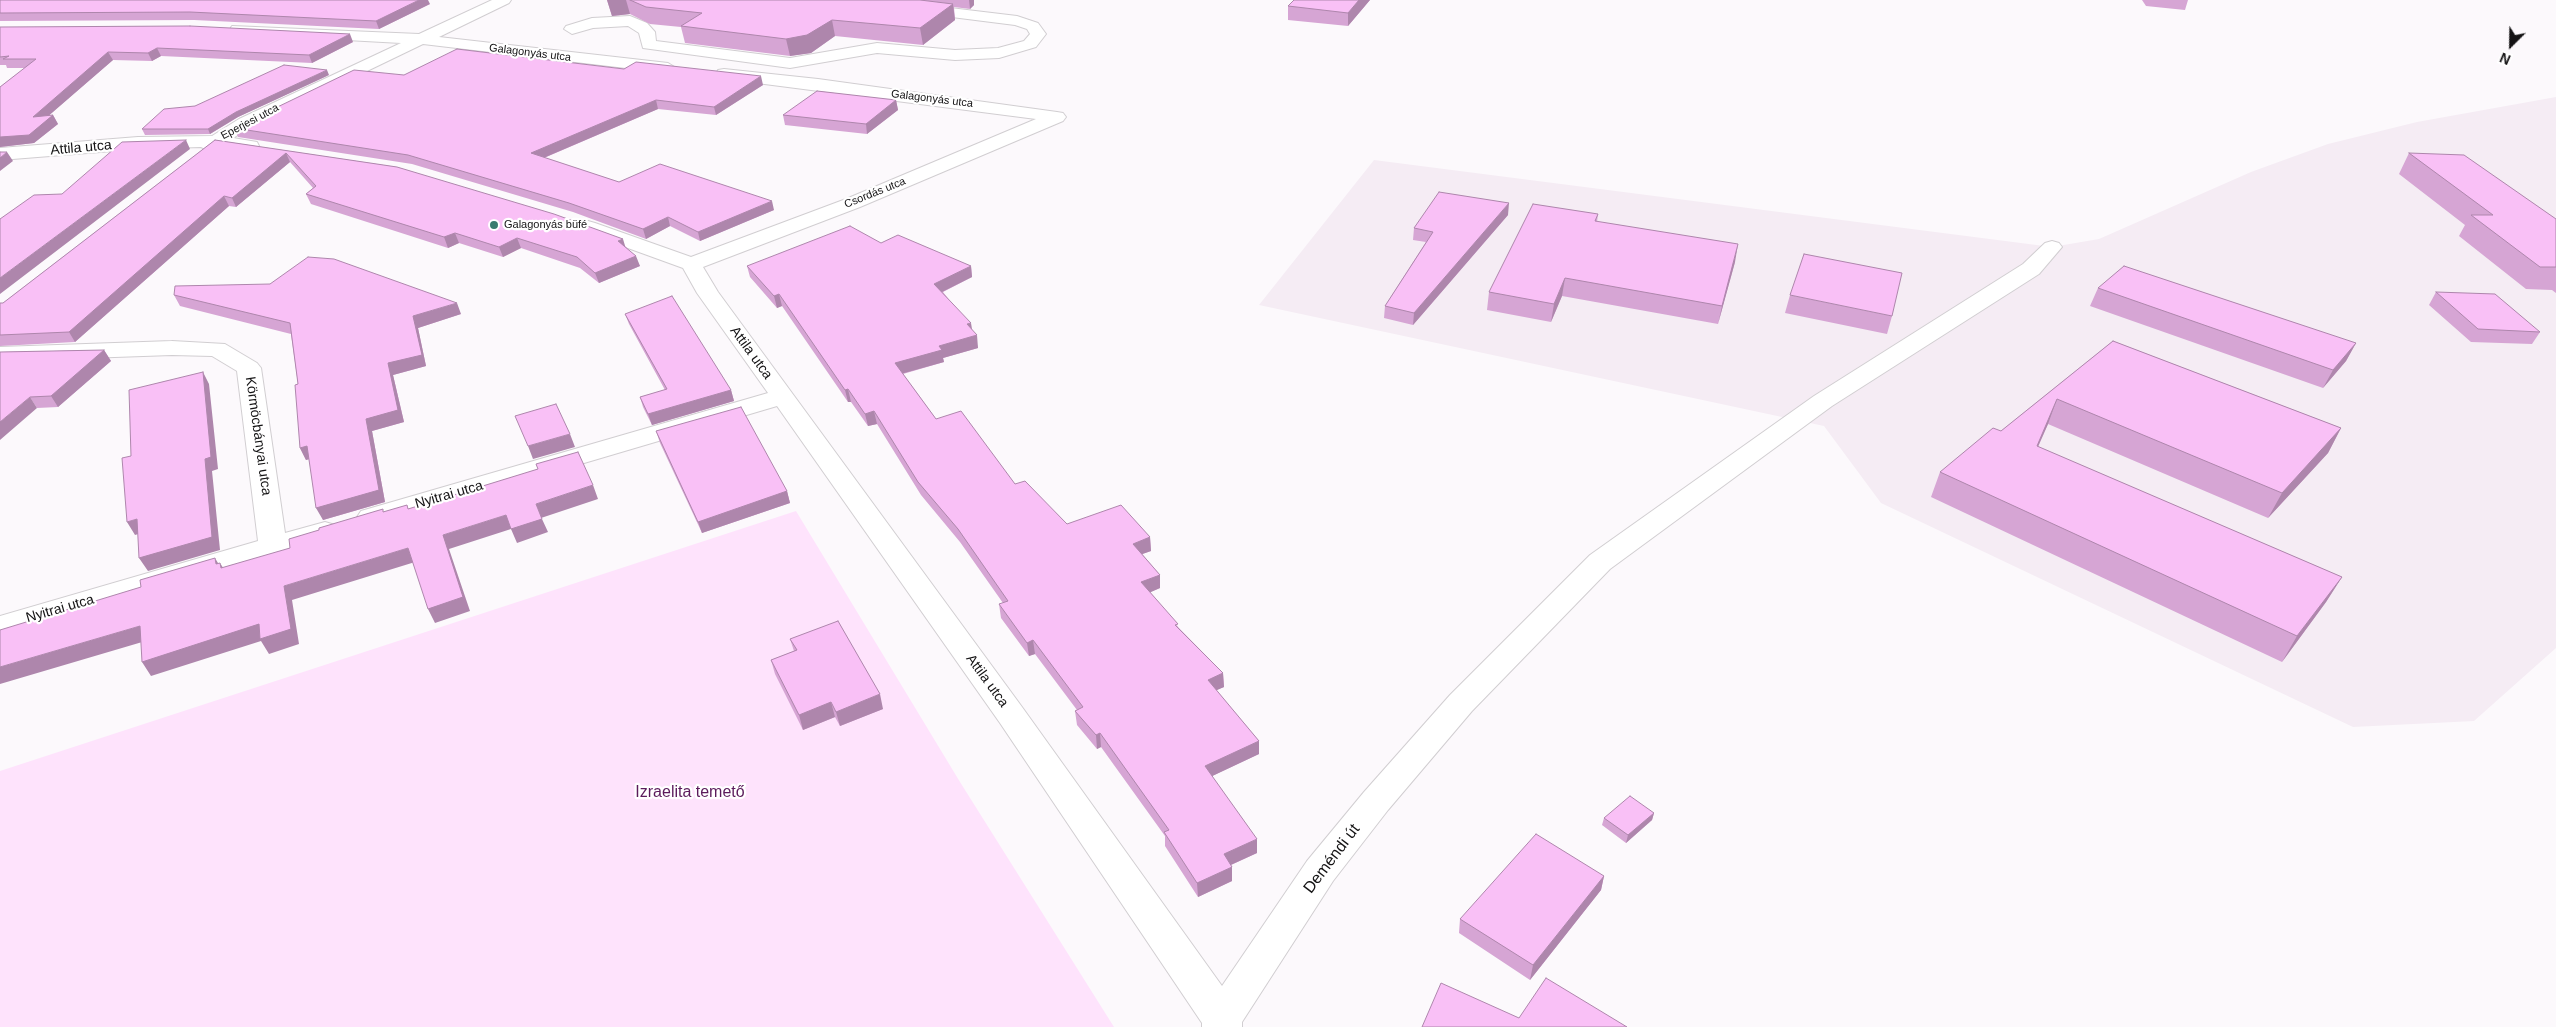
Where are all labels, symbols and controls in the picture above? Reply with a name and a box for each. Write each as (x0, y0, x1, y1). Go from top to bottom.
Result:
north arrow (2486, 20, 2536, 70)
street label: Galagonyás utca (488, 41, 572, 65)
text: N (2497, 49, 2513, 68)
street label: Galagonyás utca (890, 87, 974, 111)
street label: Eperjesi utca (219, 101, 281, 143)
street label: Attila utca (50, 137, 112, 159)
street label: Csordás utca (842, 175, 908, 211)
place label: Galagonyás büfé (504, 218, 587, 232)
marker: Galagonyás büfé (488, 219, 500, 231)
street label: Attila utca (726, 323, 776, 383)
street label: Körmöcbányai utca (241, 375, 275, 497)
street label: Nyitrai utca (413, 477, 485, 513)
street label: Nyitrai utca (24, 591, 96, 627)
street label: Attila utca (962, 651, 1012, 711)
park label: Izraelita temető (635, 783, 745, 803)
street label: Deméndi út (1300, 821, 1364, 897)

